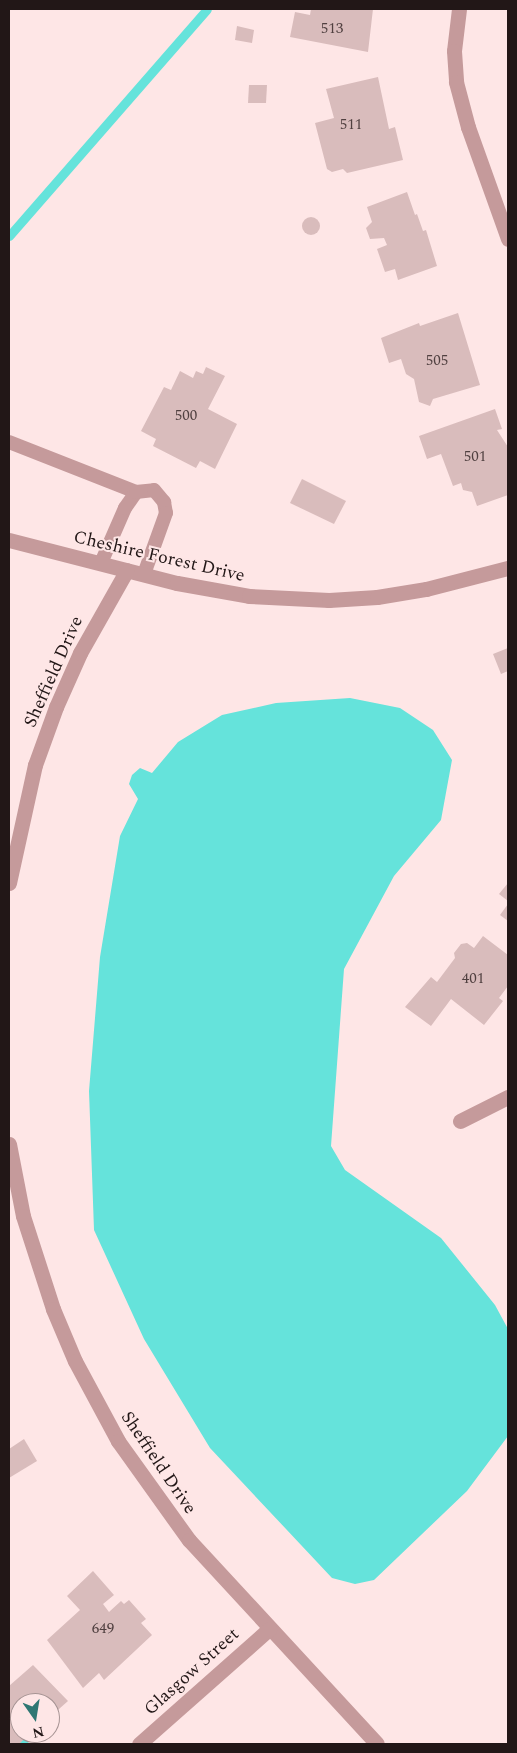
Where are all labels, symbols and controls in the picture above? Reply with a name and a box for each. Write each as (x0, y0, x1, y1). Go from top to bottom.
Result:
house number: 513 (321, 20, 343, 38)
house number: 511 (340, 116, 362, 134)
house number: 505 (426, 352, 448, 370)
house number: 500 (175, 407, 197, 425)
house number: 501 (464, 448, 486, 466)
street label: Cheshire Forest Drive (71, 527, 247, 587)
street label: Sheffield Drive (20, 613, 88, 731)
house number: 401 (462, 970, 484, 988)
street label: Sheffield Drive (116, 1407, 200, 1519)
house number: 649 (92, 1620, 114, 1638)
street label: Glasgow Street (140, 1624, 244, 1720)
north arrow (10, 1693, 60, 1743)
text: N (30, 1721, 46, 1744)

